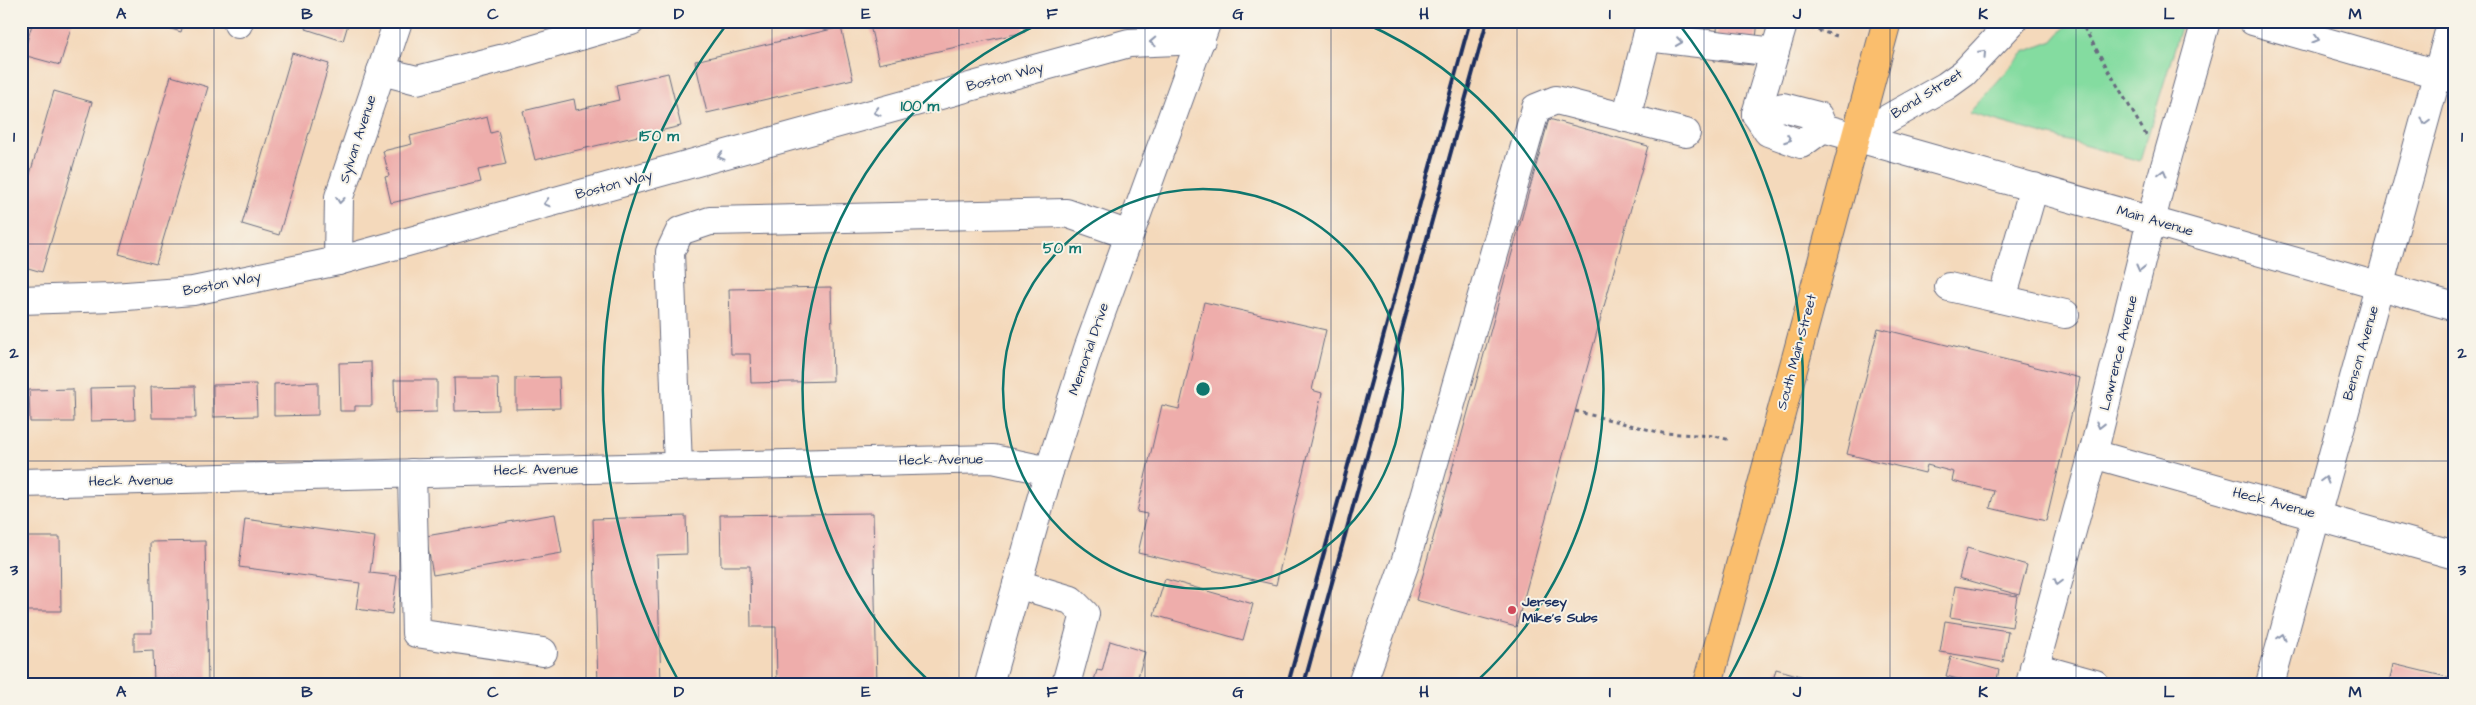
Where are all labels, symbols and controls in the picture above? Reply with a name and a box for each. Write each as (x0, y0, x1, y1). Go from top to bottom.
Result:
text: A (116, 3, 127, 25)
text: B (301, 3, 313, 25)
text: C (487, 3, 499, 25)
text: D (674, 3, 685, 25)
text: E (861, 3, 871, 25)
text: F (1046, 3, 1058, 25)
text: G (1232, 3, 1244, 25)
text: H (1419, 3, 1429, 25)
text: I (1609, 3, 1611, 25)
text: J (1792, 3, 1802, 25)
text: K (1978, 3, 1988, 25)
text: L (2163, 3, 2175, 25)
text: M (2348, 3, 2362, 25)
one-way arrow (2312, 34, 2320, 44)
one-way arrow (1148, 36, 1156, 47)
one-way arrow (1676, 36, 1684, 47)
one-way arrow (1977, 50, 1986, 59)
street label: Boston Way (964, 57, 1046, 97)
street label: Bond Street (1887, 64, 1967, 124)
street label: Sylvan Avenue (334, 92, 382, 186)
text: 100 m (901, 96, 940, 117)
one-way arrow (874, 107, 882, 117)
one-way arrow (2420, 116, 2430, 124)
text: 1 (13, 126, 16, 148)
text: 150 m (639, 126, 679, 147)
text: 1 (2461, 126, 2464, 148)
one-way arrow (1783, 133, 1791, 143)
one-way arrow (717, 150, 725, 160)
street label: Boston Way (573, 165, 655, 205)
one-way arrow (2157, 169, 2168, 177)
one-way arrow (335, 197, 346, 205)
one-way arrow (544, 198, 552, 208)
street label: Main Avenue (2114, 201, 2196, 242)
text: 50 m (1043, 238, 1081, 259)
one-way arrow (2135, 263, 2146, 272)
street label: Boston Way (181, 267, 263, 301)
street label: South Main Street (1772, 292, 1822, 412)
street label: Lawrence Avenue (2095, 293, 2143, 413)
street label: Memorial Drive (1064, 300, 1114, 398)
street label: Benson Avenue (2338, 303, 2384, 403)
text: 2 (8, 342, 19, 364)
text: 2 (2456, 342, 2467, 364)
centre of rings (1194, 380, 1212, 398)
one-way arrow (2095, 421, 2106, 430)
street label: Heck Avenue (899, 449, 984, 471)
street label: Heck Avenue (494, 459, 579, 481)
street label: Heck Avenue (89, 470, 174, 492)
one-way arrow (2320, 476, 2330, 485)
street label: Heck Avenue (2231, 482, 2318, 524)
text: 3 (9, 559, 19, 581)
text: 3 (2457, 559, 2467, 581)
one-way arrow (2053, 578, 2063, 586)
place label: Jersey Mike's Subs (1521, 592, 1598, 628)
marker: Jersey Mike's Subs (1506, 604, 1518, 616)
one-way arrow (2277, 633, 2287, 641)
text: A (116, 681, 127, 703)
text: B (301, 681, 313, 703)
text: C (487, 681, 499, 703)
text: D (674, 681, 685, 703)
text: E (861, 681, 871, 703)
text: F (1046, 681, 1058, 703)
text: G (1232, 681, 1244, 703)
text: H (1419, 681, 1429, 703)
text: I (1609, 681, 1611, 703)
text: J (1792, 681, 1802, 703)
text: K (1978, 681, 1988, 703)
text: L (2163, 681, 2175, 703)
text: M (2348, 681, 2362, 703)

